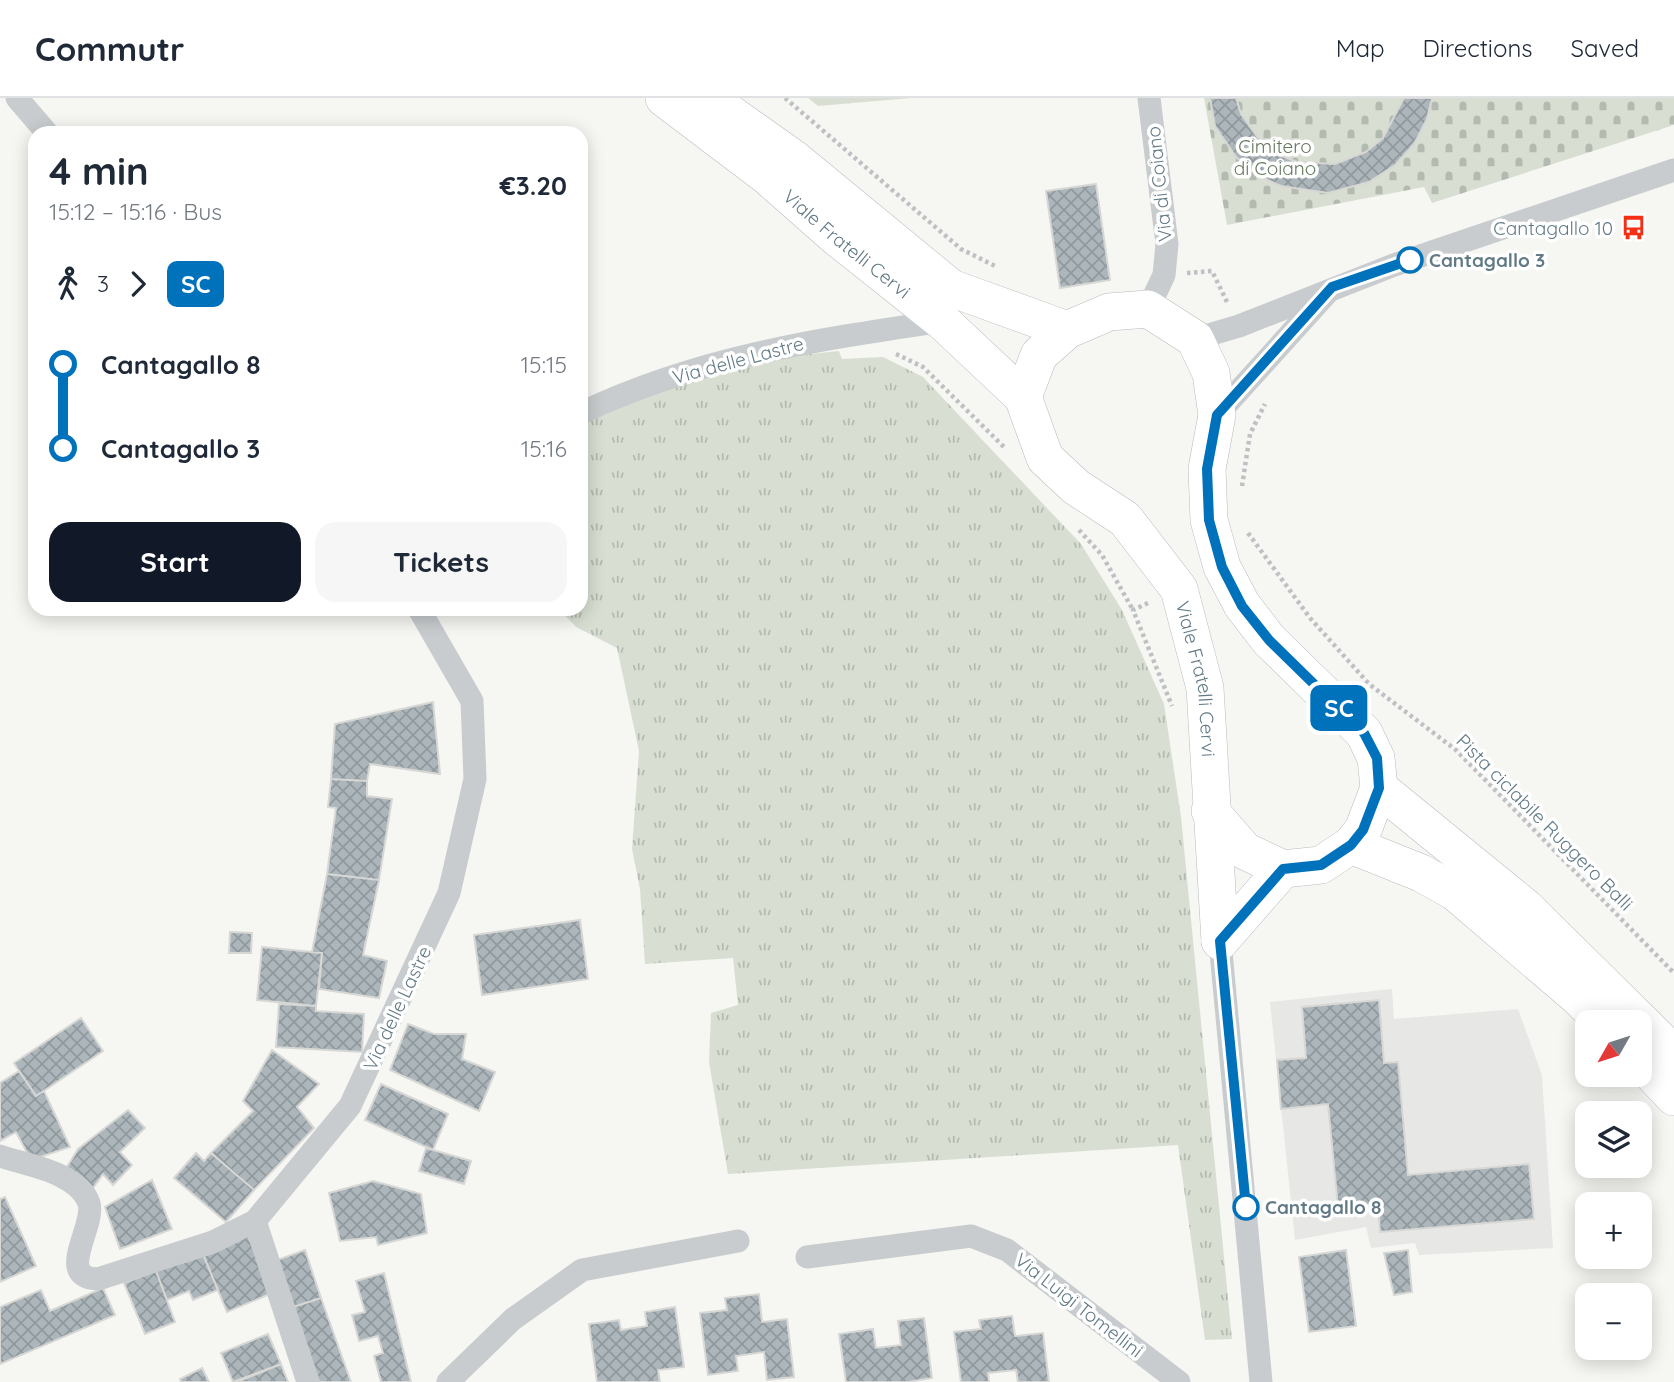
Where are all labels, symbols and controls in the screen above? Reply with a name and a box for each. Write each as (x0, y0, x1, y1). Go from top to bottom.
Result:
text: Commutr (35, 28, 184, 69)
text: Map (1336, 33, 1385, 63)
text: Directions (1423, 33, 1533, 63)
text: Saved (1571, 33, 1639, 63)
street label: Via di Coiano (1141, 125, 1177, 243)
park label: Cimitero di Coiano (1234, 134, 1316, 180)
text: 4 min (49, 147, 149, 195)
text: €3.20 (500, 169, 567, 202)
street label: Viale Fratelli Cervi (778, 184, 915, 303)
text: 15:12 – 15:16 · Bus (49, 197, 222, 226)
bus stop icon: Cantagallo 10 (1619, 214, 1647, 242)
place label: Cantagallo 10 (1493, 216, 1613, 240)
marker: Cantagallo 3 (1397, 247, 1423, 273)
place label: Cantagallo 3 (1429, 248, 1545, 272)
icon: walk (49, 265, 87, 303)
icon: forward (119, 265, 157, 303)
text: 3 (97, 269, 109, 298)
text: SC (181, 269, 210, 299)
street label: Via delle Lastre (670, 331, 806, 389)
text: Cantagallo 8 (101, 348, 260, 381)
text: 15:15 (521, 350, 567, 379)
text: Cantagallo 3 (101, 432, 260, 465)
text: 15:16 (521, 434, 567, 463)
button: Start (49, 522, 301, 602)
button: Tickets (315, 522, 567, 602)
street label: Viale Fratelli Cervi (1171, 599, 1221, 758)
line badge: SC (1308, 685, 1370, 731)
text: SC (1324, 693, 1354, 723)
street label: Pista ciclabile Ruggero Balli (1452, 729, 1638, 915)
street label: Via delle Lastre (358, 942, 436, 1074)
north arrow (1575, 1010, 1652, 1087)
map controls (1575, 1010, 1652, 1360)
button: layers (1575, 1101, 1652, 1178)
button: + (1575, 1192, 1652, 1269)
marker: Cantagallo 8 (1233, 1194, 1259, 1220)
place label: Cantagallo 8 (1265, 1195, 1382, 1219)
street label: Via Luigi Tomellini (1010, 1247, 1148, 1363)
button: − (1575, 1283, 1652, 1360)

